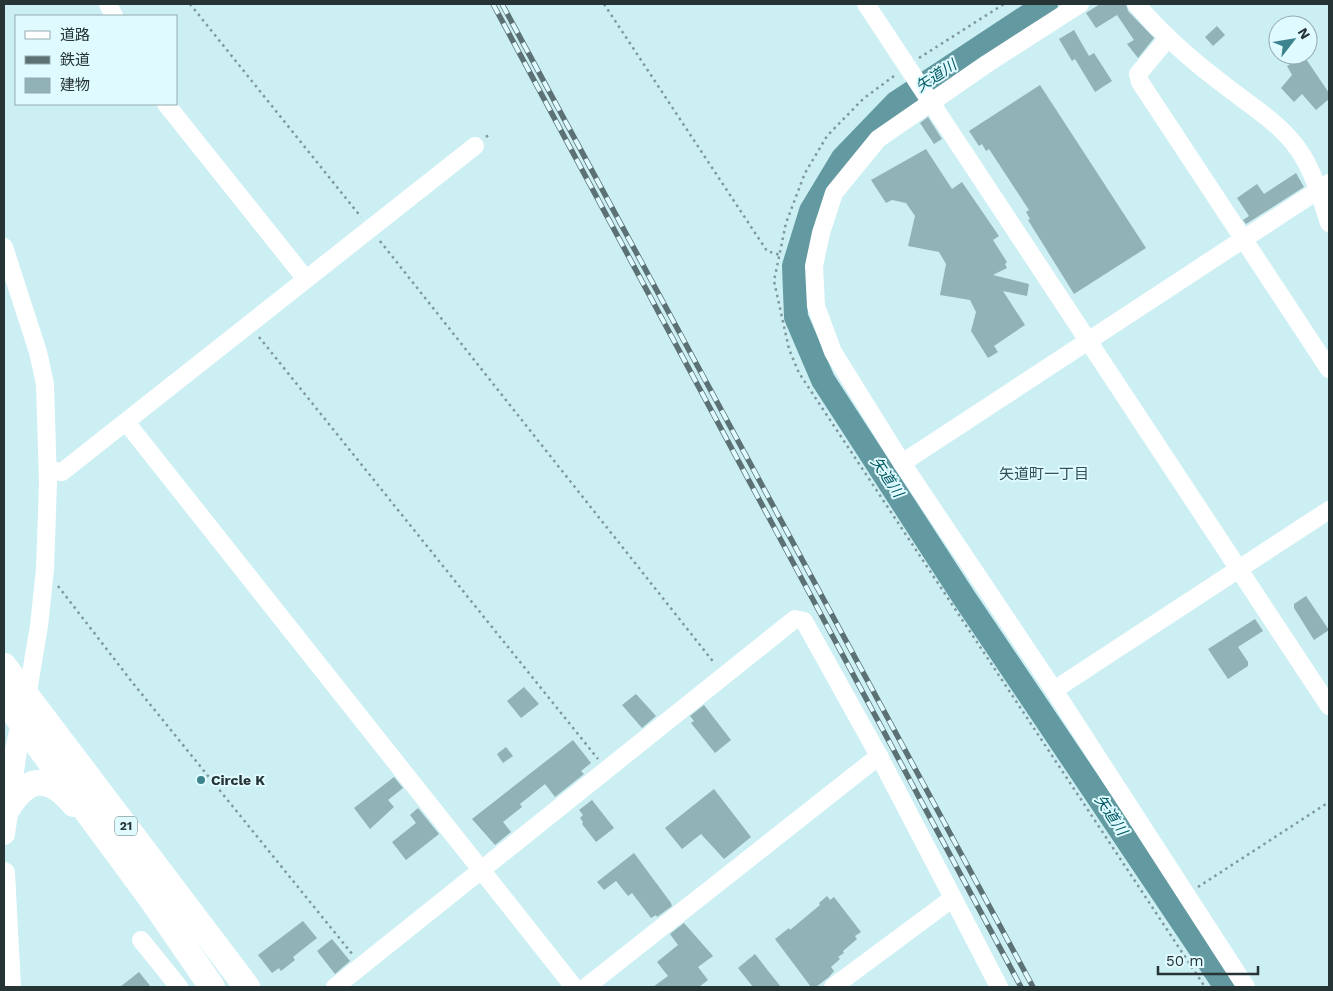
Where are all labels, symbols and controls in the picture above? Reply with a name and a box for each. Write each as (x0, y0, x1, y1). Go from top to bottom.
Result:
legend (15, 15, 178, 105)
north arrow (1268, 15, 1318, 65)
text: N (1295, 25, 1314, 42)
text: 道路 (60, 26, 90, 44)
text: 鉄道 (60, 51, 90, 69)
water label: 矢道川 (912, 55, 961, 96)
text: 建物 (60, 76, 90, 94)
water label: 矢道川 (867, 453, 908, 502)
district label: 矢道町一丁目 (999, 465, 1089, 483)
place label: Circle K (211, 772, 265, 788)
marker: Circle K (195, 774, 207, 786)
water label: 矢道川 (1091, 791, 1132, 840)
road number: 21 (115, 816, 137, 836)
scale bar (1158, 944, 1258, 976)
text: 50 m (1166, 952, 1203, 970)

